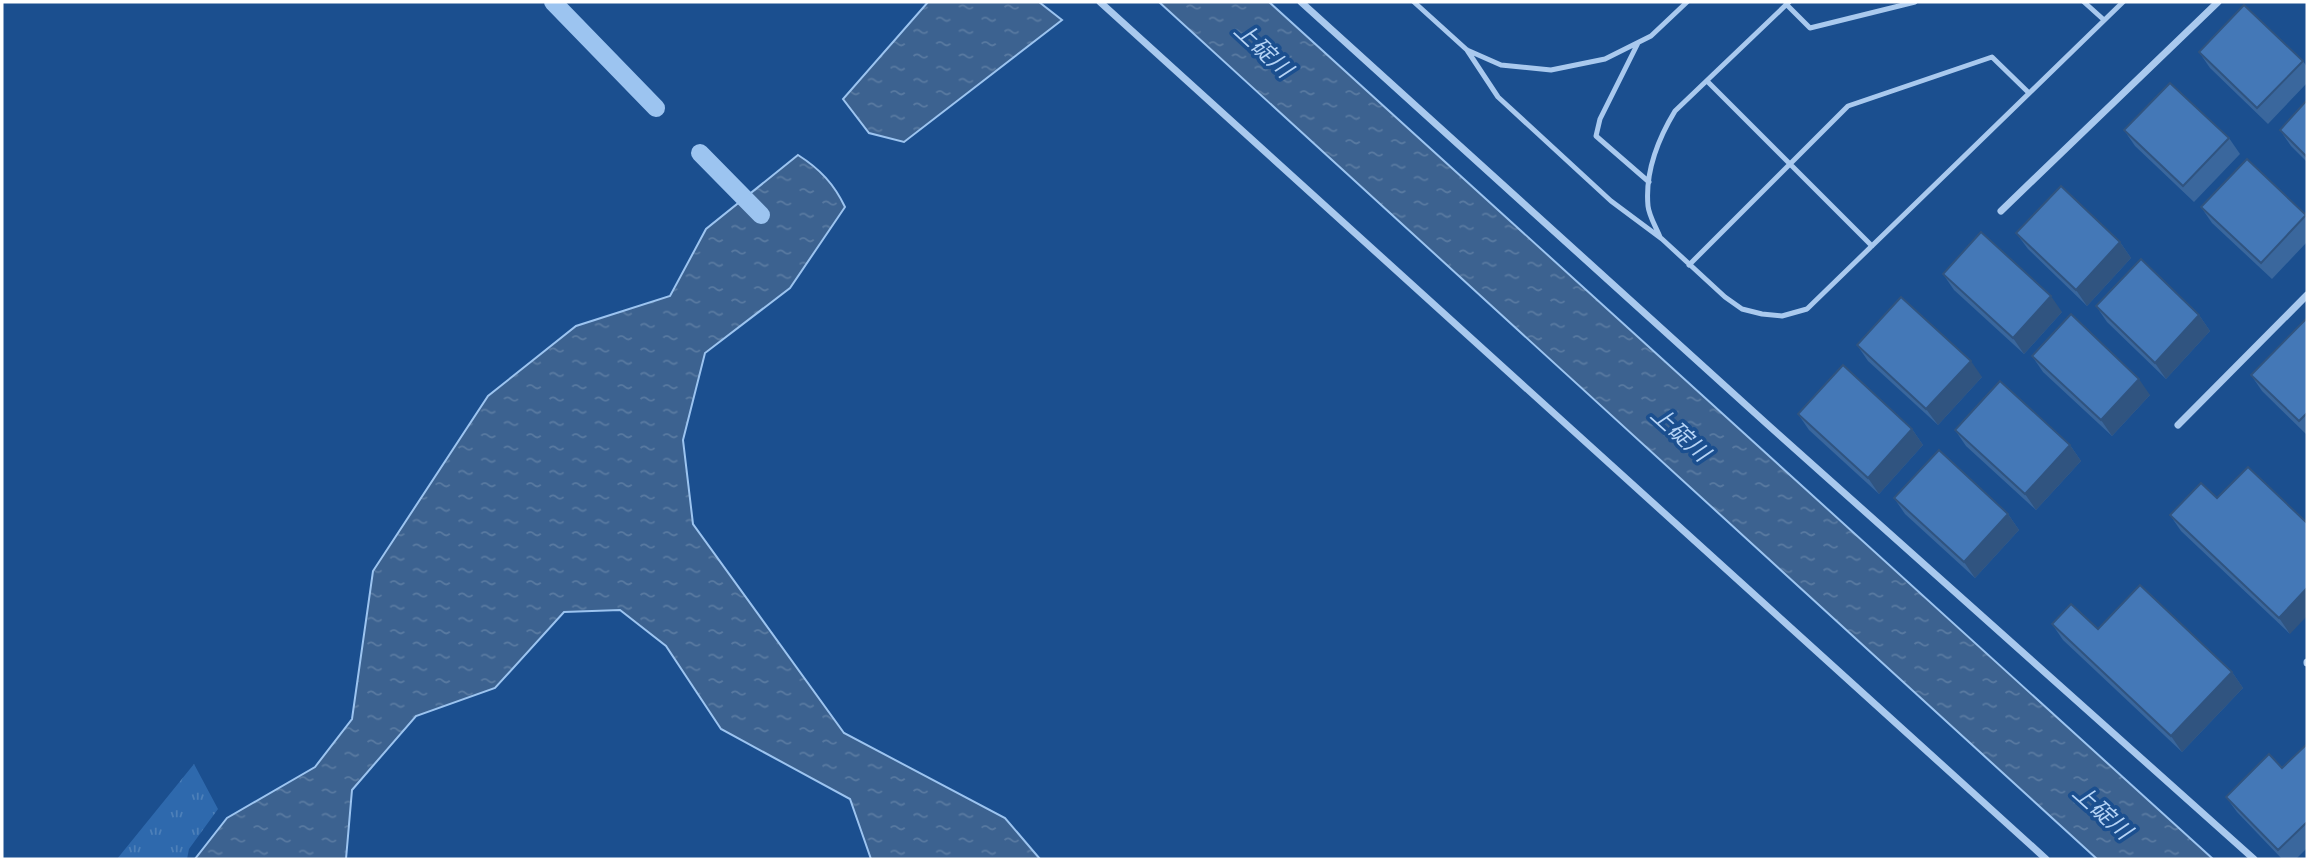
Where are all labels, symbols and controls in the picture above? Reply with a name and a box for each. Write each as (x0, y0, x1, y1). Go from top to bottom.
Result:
water label: 上碇川 (1229, 17, 1300, 85)
water label: 上碇川 (1645, 401, 1717, 469)
water label: 上碇川 (2067, 779, 2139, 847)

